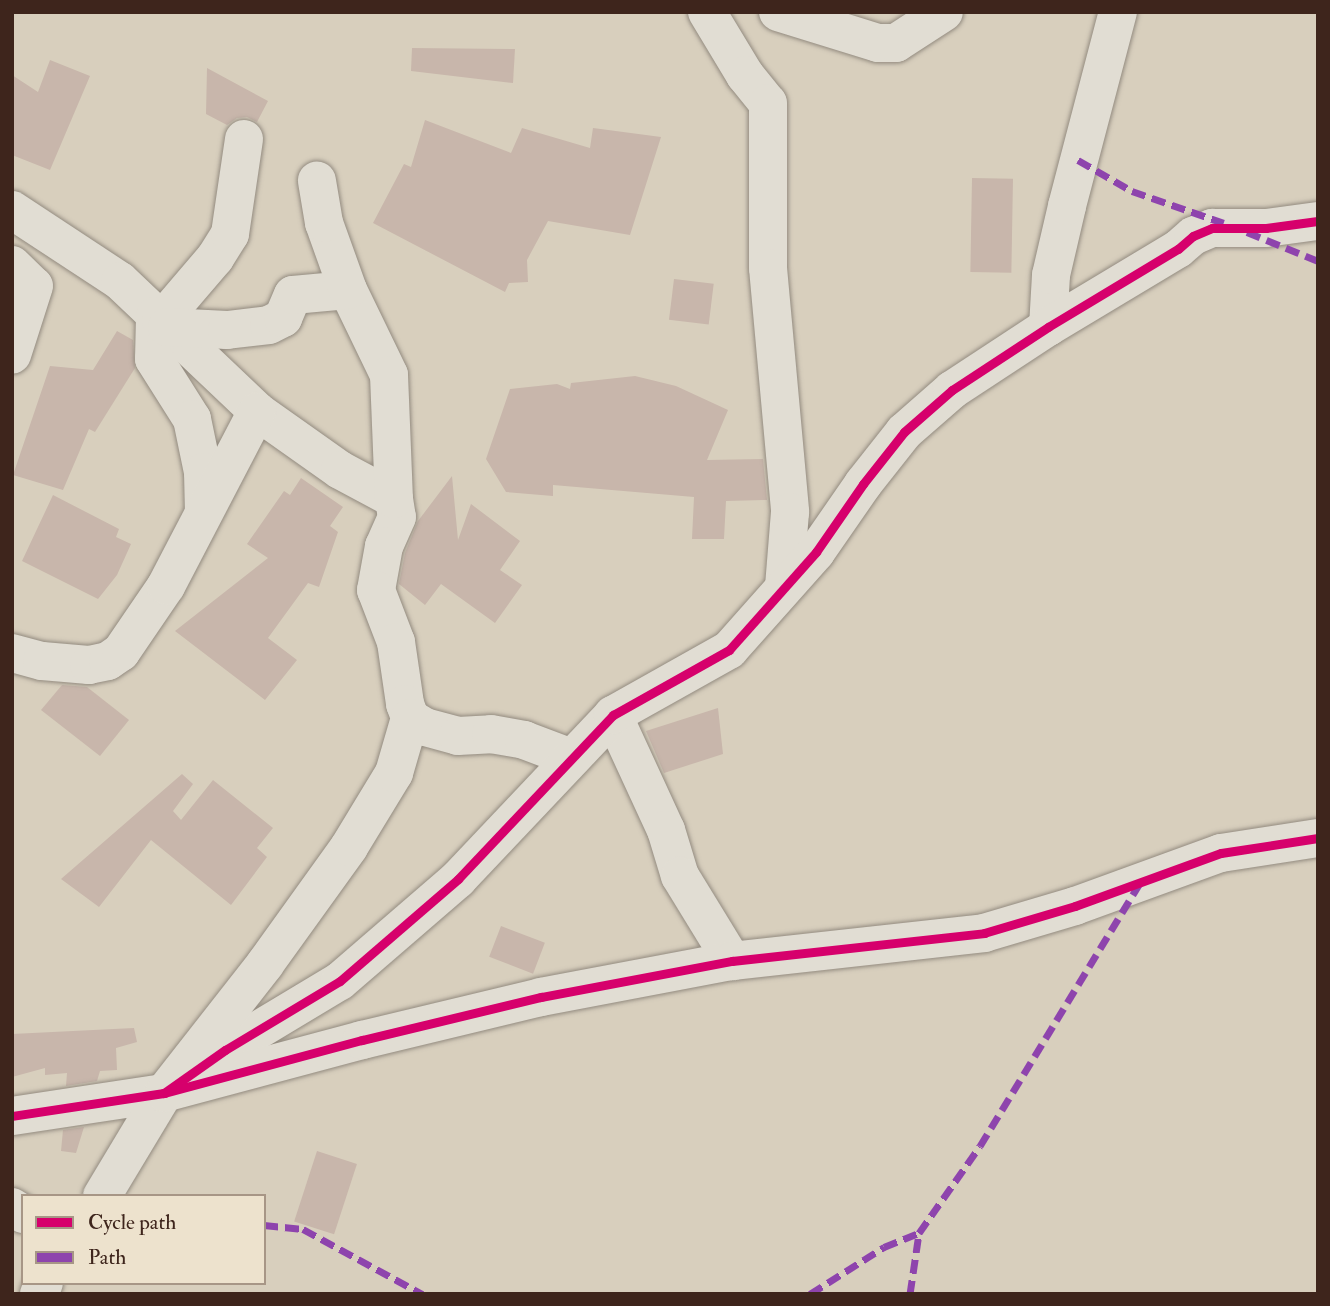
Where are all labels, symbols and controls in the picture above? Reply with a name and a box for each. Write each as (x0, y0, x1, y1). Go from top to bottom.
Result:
legend (21, 1194, 266, 1285)
text: Cycle path (88, 1209, 176, 1236)
text: Path (88, 1244, 126, 1271)

